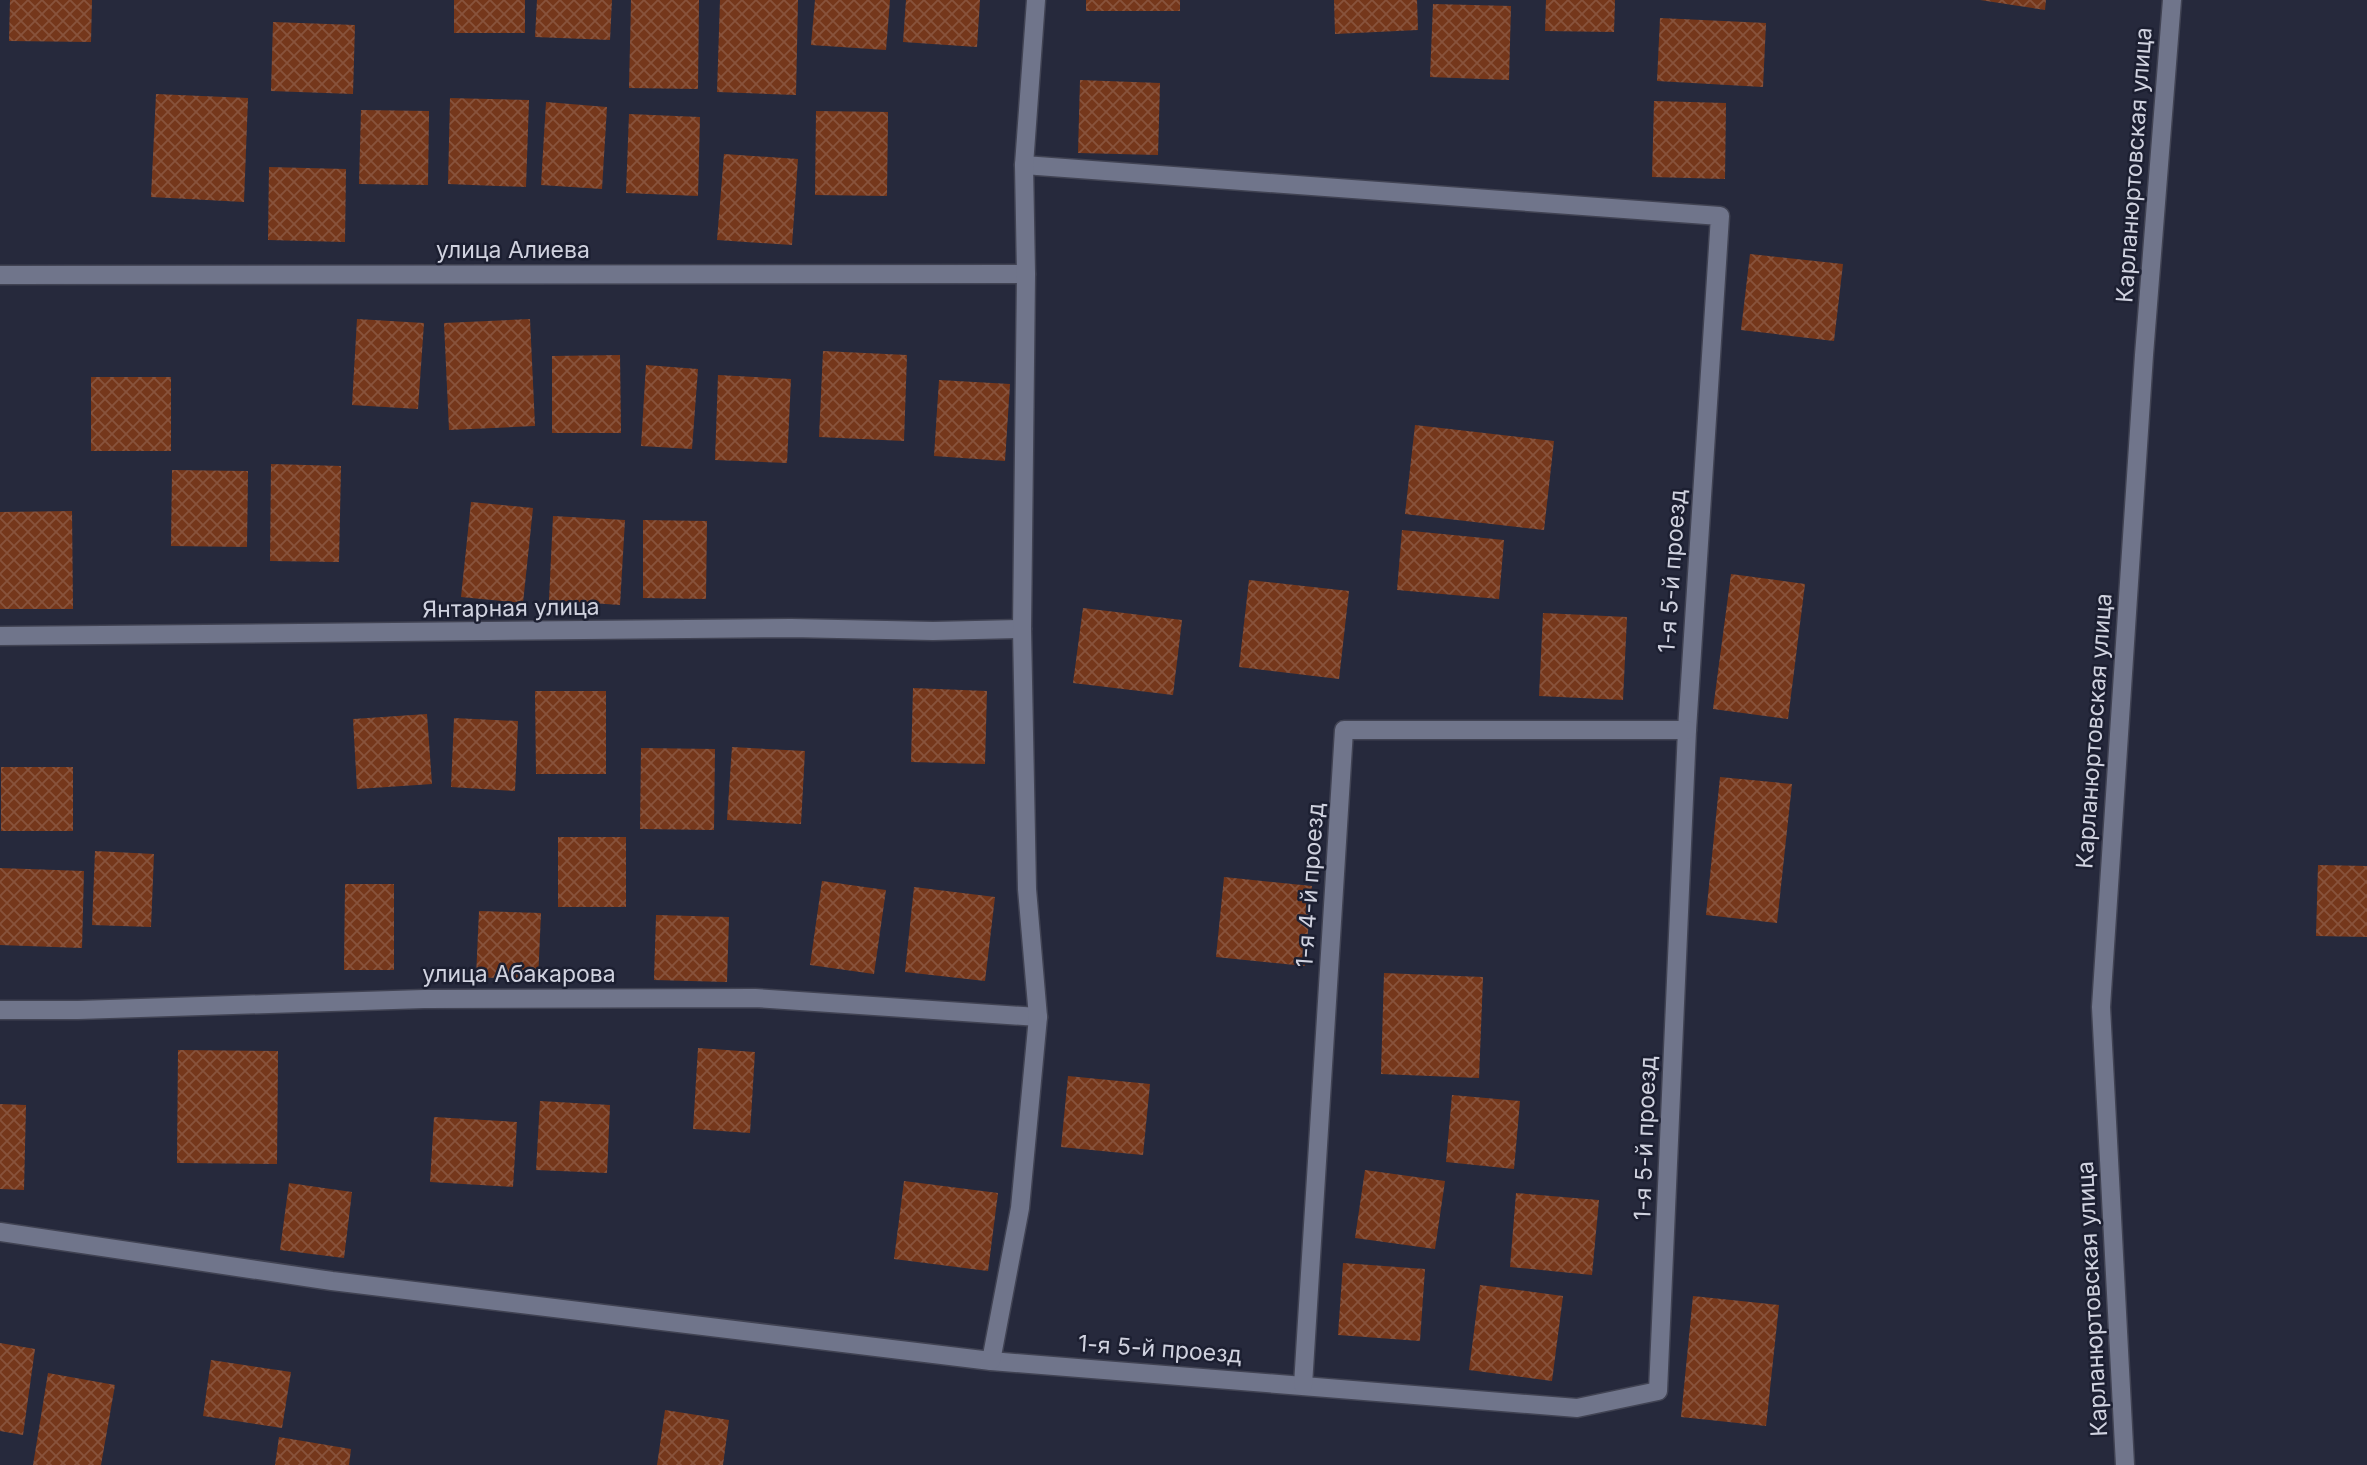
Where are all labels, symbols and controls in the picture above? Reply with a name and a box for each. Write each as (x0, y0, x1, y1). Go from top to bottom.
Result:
street label: Карланюртовская улица (2110, 26, 2158, 304)
street label: улица Алиева (436, 236, 590, 264)
street label: 1-я 5-й проезд (1652, 488, 1692, 654)
street label: Янтарная улица (422, 592, 600, 624)
street label: Карланюртовская улица (2070, 592, 2118, 870)
street label: 1-я 4-й проезд (1290, 802, 1330, 968)
street label: улица Абакарова (422, 960, 616, 988)
street label: 1-я 5-й проезд (1628, 1055, 1662, 1221)
street label: Карланюртовская улица (2071, 1161, 2113, 1437)
street label: 1-я 5-й проезд (1077, 1329, 1243, 1369)

